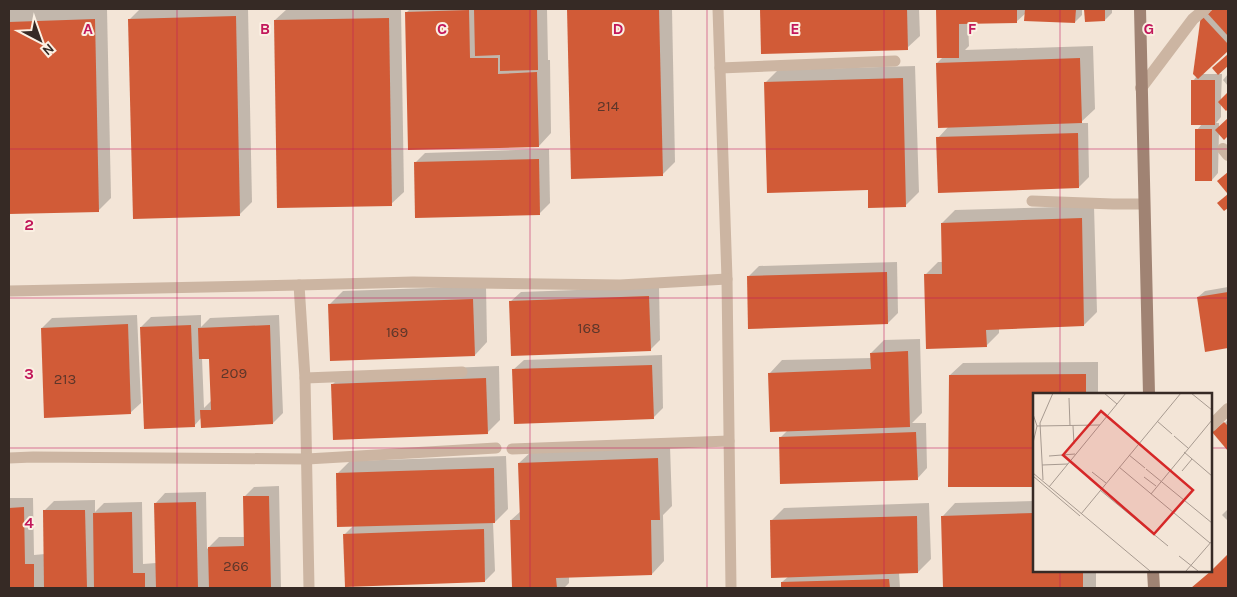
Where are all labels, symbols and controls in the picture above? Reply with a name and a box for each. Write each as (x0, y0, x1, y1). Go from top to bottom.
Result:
north arrow (15, 15, 65, 65)
text: A (83, 19, 93, 38)
text: B (260, 19, 270, 38)
text: C (437, 19, 447, 38)
text: D (613, 19, 624, 38)
text: E (790, 19, 800, 38)
text: F (968, 19, 977, 38)
text: G (1144, 19, 1154, 38)
text: N (39, 40, 58, 59)
house number: 214 (597, 97, 620, 115)
text: 2 (24, 215, 34, 234)
house number: 168 (578, 319, 600, 337)
house number: 169 (386, 323, 408, 341)
text: 3 (24, 364, 34, 383)
house number: 209 (221, 364, 247, 382)
house number: 213 (54, 370, 76, 388)
inset map (1033, 393, 1212, 572)
text: 4 (24, 513, 34, 532)
house number: 266 (223, 557, 249, 575)

